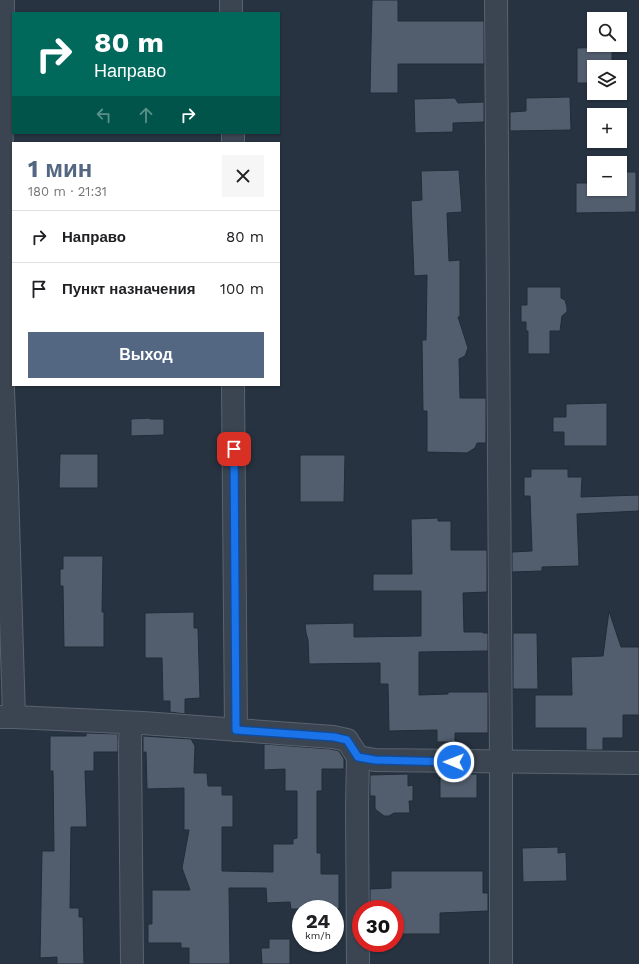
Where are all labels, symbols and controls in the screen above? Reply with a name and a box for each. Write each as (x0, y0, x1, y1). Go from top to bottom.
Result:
map controls (587, 12, 627, 196)
button: search (587, 12, 627, 52)
text: 80 m (94, 26, 164, 59)
icon: right (28, 28, 80, 80)
text: Направо (94, 60, 166, 81)
button: layers (587, 60, 627, 100)
icon: left (93, 104, 115, 126)
icon: ahead (135, 104, 157, 126)
icon: right (177, 104, 199, 126)
button: + (587, 108, 627, 148)
text: 1 мин (28, 155, 92, 183)
button: close (222, 155, 264, 197)
button: − (587, 156, 627, 196)
text: 180 m · 21:31 (28, 184, 107, 199)
icon: right (28, 226, 50, 248)
text: Направо (62, 228, 126, 246)
text: 80 m (226, 228, 264, 246)
icon: arrive (28, 278, 50, 300)
text: Пункт назначения (62, 280, 195, 298)
text: 100 m (220, 280, 264, 298)
button: Выход (28, 332, 264, 378)
pin (217, 432, 251, 466)
icon: arrive (223, 438, 245, 460)
position arrow (433, 741, 475, 783)
speed limit sign: 30 (352, 900, 404, 952)
text: 24 (306, 909, 330, 933)
text: km/h (305, 930, 331, 941)

